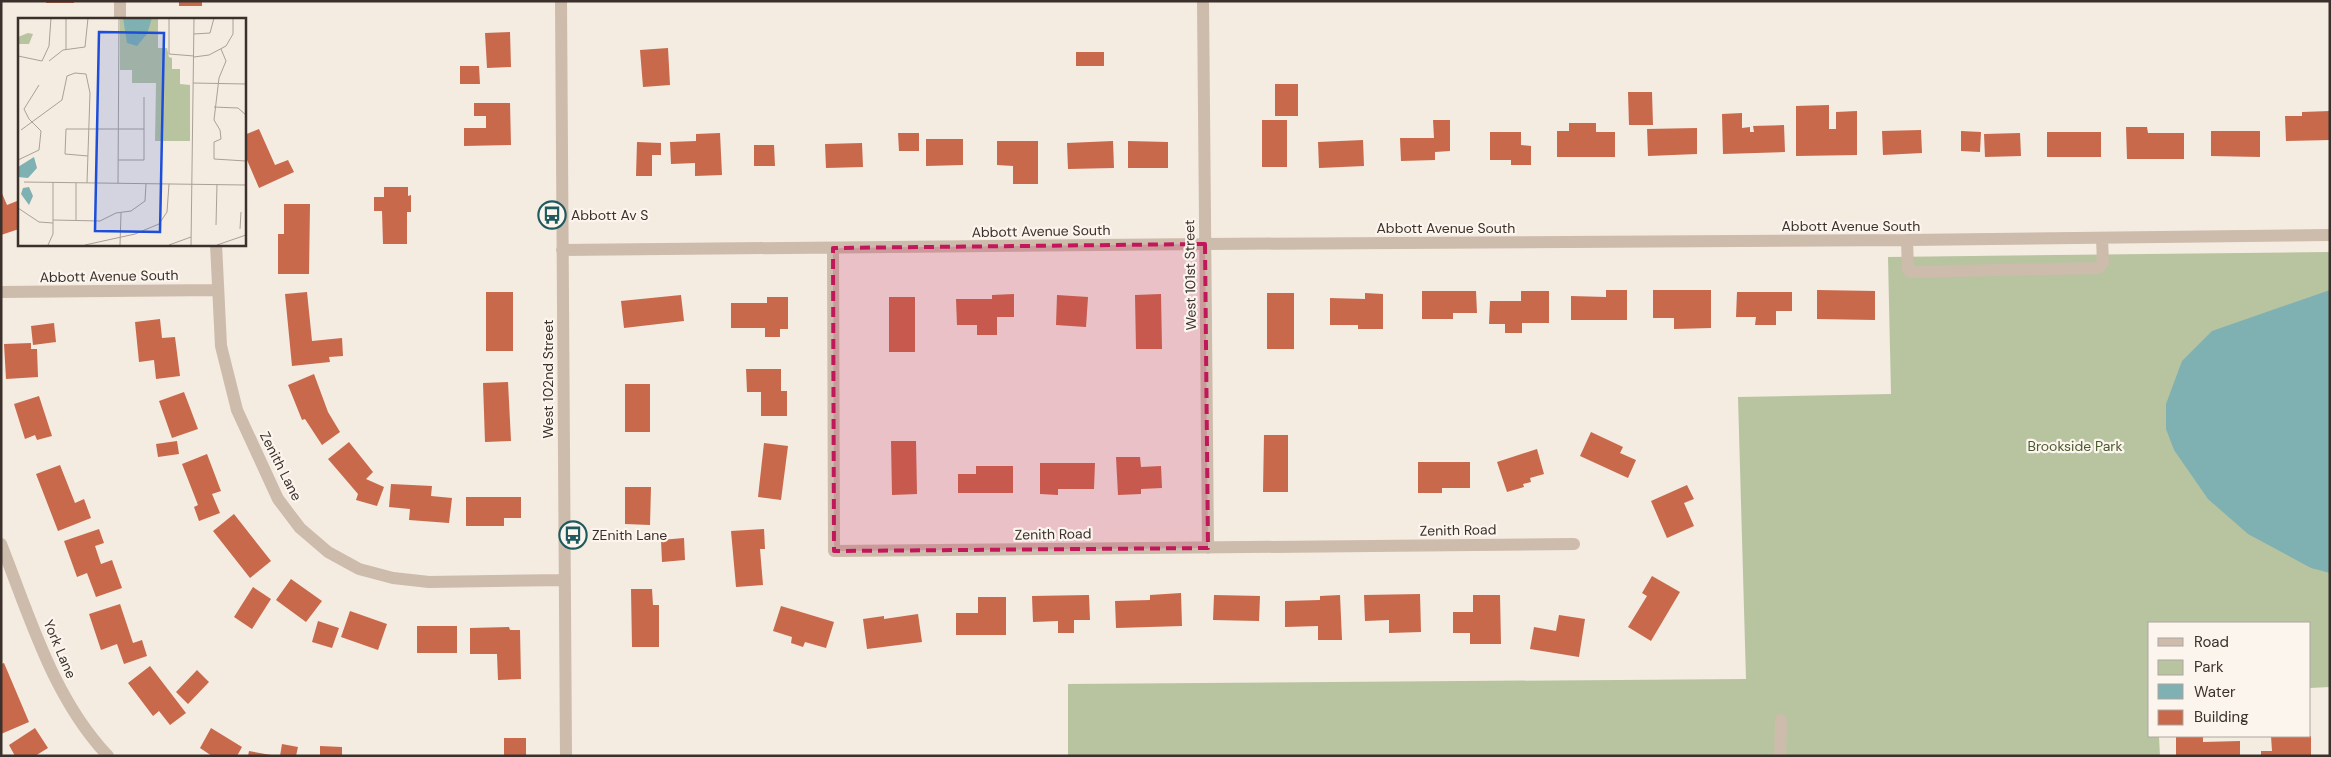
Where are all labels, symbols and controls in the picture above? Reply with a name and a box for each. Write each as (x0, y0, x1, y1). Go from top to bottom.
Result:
inset map (18, 18, 245, 245)
bus stop icon: Abbott Av S (537, 200, 567, 230)
place label: Abbott Av S (571, 206, 648, 224)
street label: Abbott Avenue South (1782, 217, 1920, 235)
street label: Abbott Avenue South (1377, 219, 1515, 237)
street label: West 101st Street (1180, 220, 1200, 330)
street label: Abbott Avenue South (971, 221, 1111, 241)
street label: Abbott Avenue South (39, 266, 179, 286)
street label: West 102nd Street (539, 320, 557, 438)
street label: Zenith Lane (256, 428, 306, 504)
park label: Brookside Park (2027, 437, 2123, 455)
bus stop icon: ZEnith Lane (558, 520, 588, 550)
street label: Zenith Road (1419, 520, 1497, 540)
street label: Zenith Road (1014, 524, 1092, 544)
place label: ZEnith Lane (592, 526, 667, 544)
street label: York Lane (40, 617, 80, 681)
legend (2148, 622, 2311, 737)
text: Road (2194, 632, 2229, 652)
text: Park (2194, 657, 2224, 677)
text: Water (2194, 682, 2236, 702)
text: Building (2194, 707, 2249, 727)

